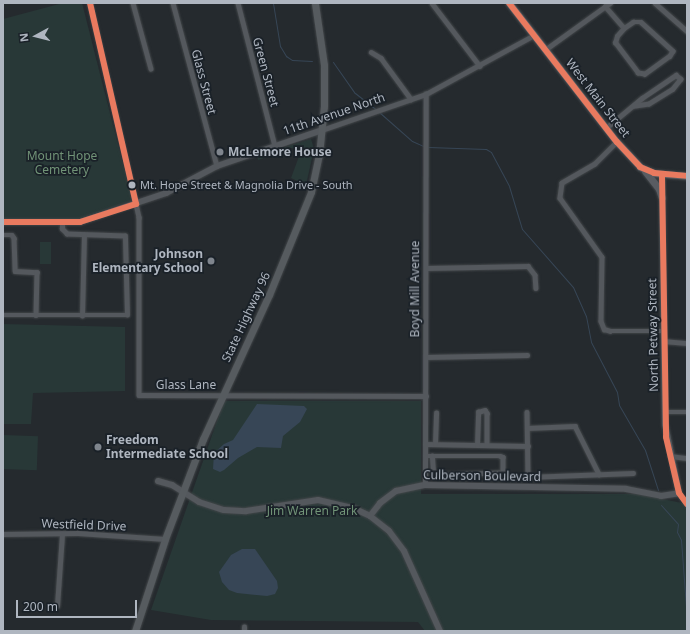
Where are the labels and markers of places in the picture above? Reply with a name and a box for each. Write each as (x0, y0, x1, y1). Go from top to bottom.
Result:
place label: McLemore House (228, 145, 332, 159)
marker: McLemore House (215, 147, 225, 157)
place label: Mt. Hope Street & Magnolia Drive - South (140, 178, 353, 192)
marker: Mt. Hope Street & Magnolia Drive - South (127, 180, 137, 190)
place label: Johnson Elementary School (92, 247, 203, 275)
marker: Johnson Elementary School (206, 256, 216, 266)
place label: Freedom Intermediate School (106, 433, 228, 461)
marker: Freedom Intermediate School (93, 442, 103, 452)

